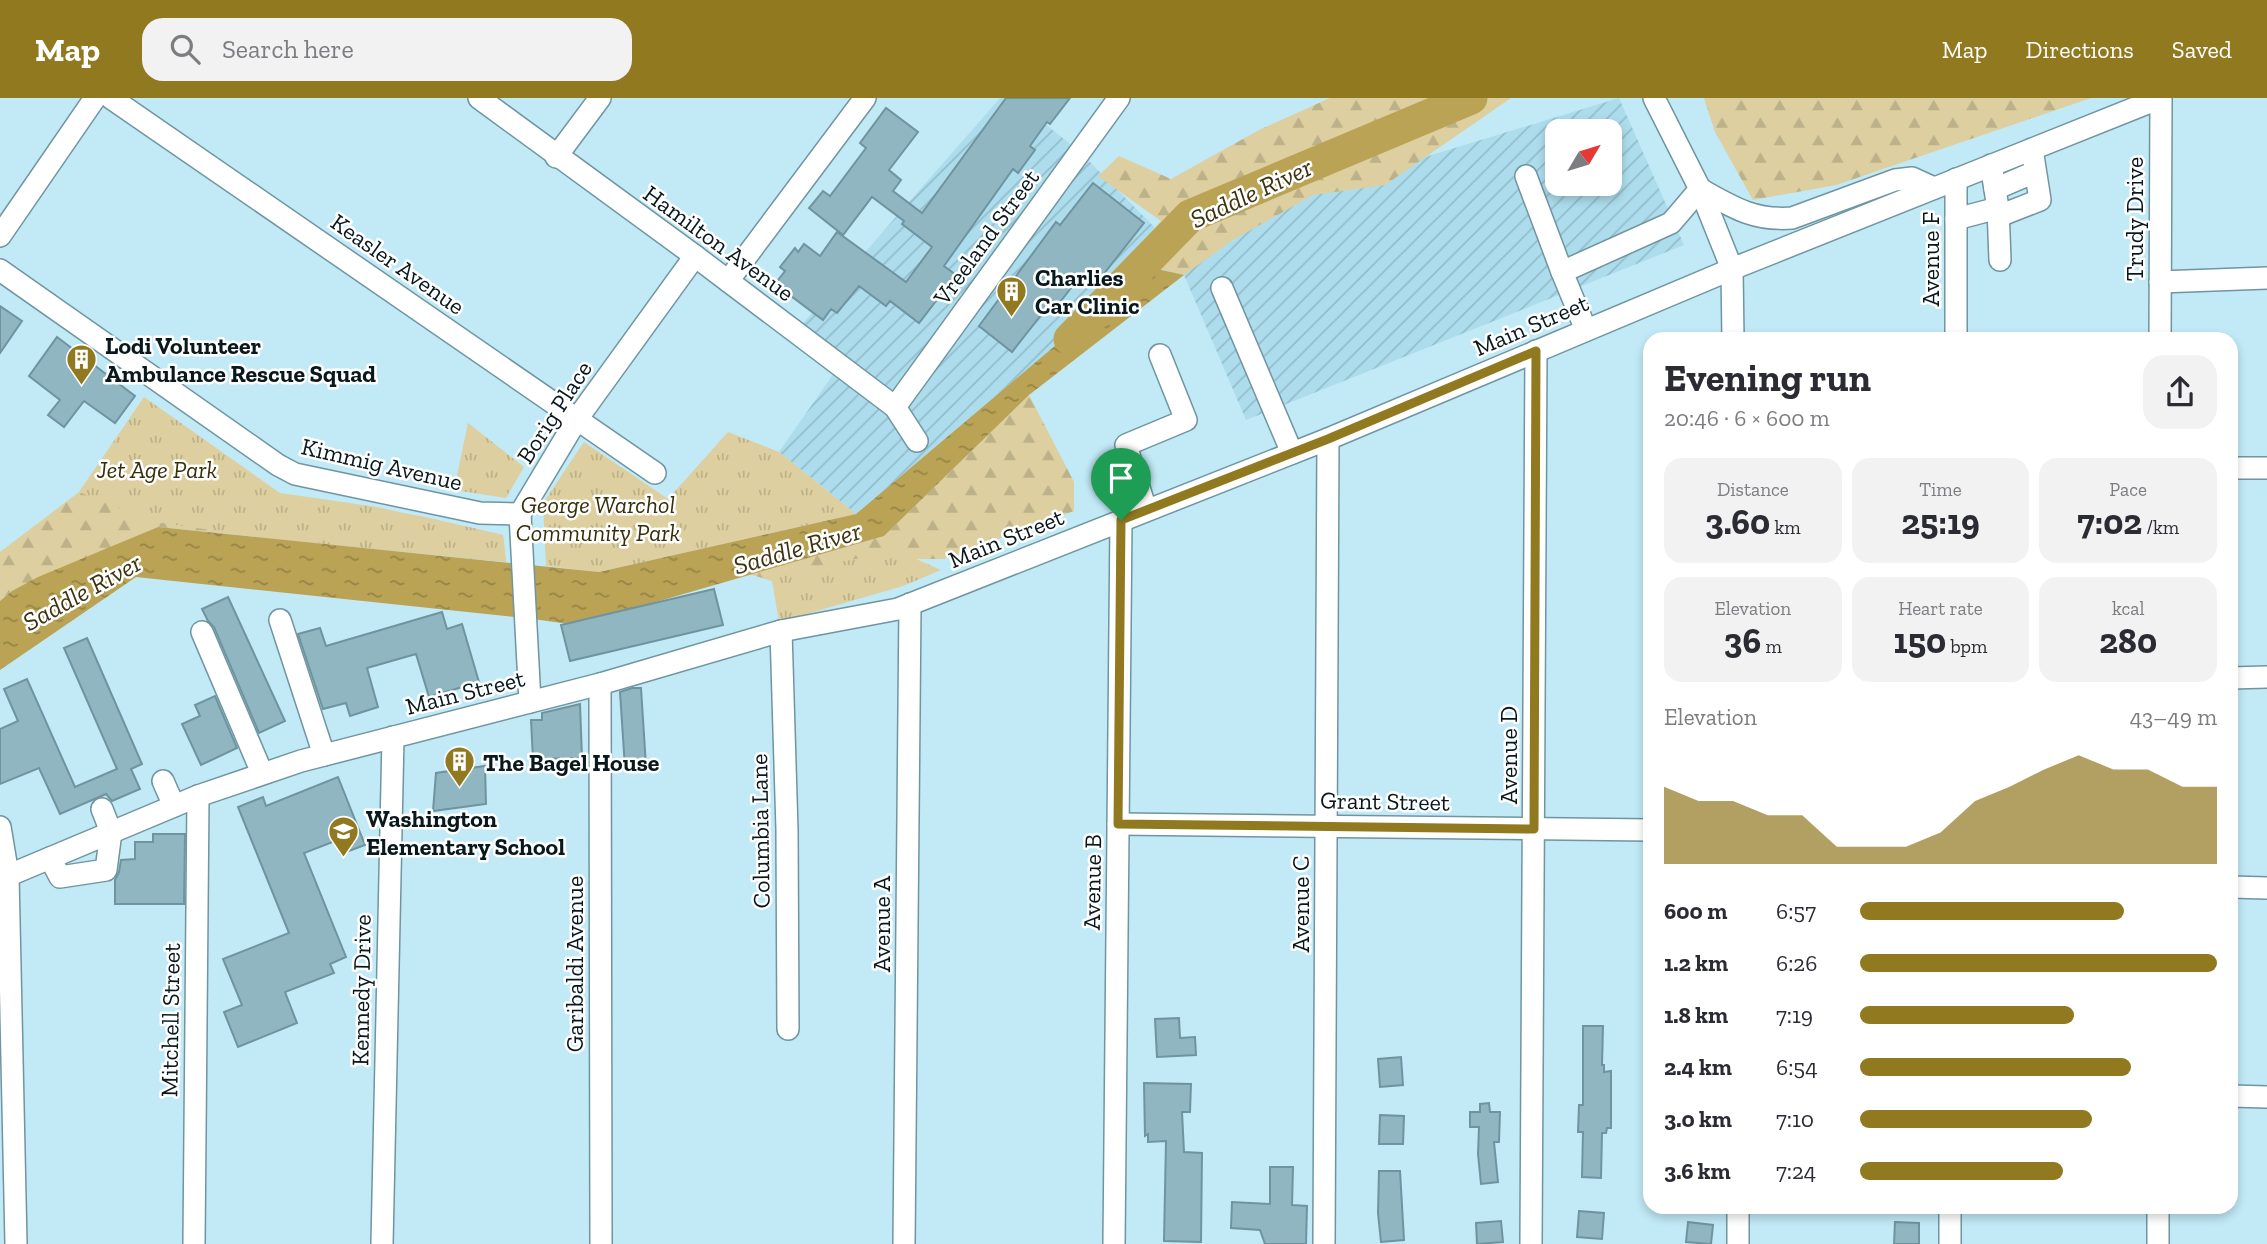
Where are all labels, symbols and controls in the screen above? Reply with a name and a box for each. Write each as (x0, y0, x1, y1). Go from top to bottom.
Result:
search box (142, 18, 632, 81)
text: Map (35, 30, 100, 69)
icon: search (166, 30, 204, 68)
text: Search here (222, 33, 354, 65)
text: Map (1942, 35, 1988, 64)
text: Directions (2026, 35, 2134, 64)
text: Saved (2172, 35, 2232, 64)
north arrow (1545, 119, 1622, 196)
map controls (1545, 119, 1622, 196)
water label: Saddle River (1185, 151, 1317, 235)
street label: Trudy Drive (2120, 157, 2149, 281)
street label: Vreeland Street (926, 163, 1045, 311)
street label: Hamilton Avenue (638, 179, 800, 307)
street label: Keasler Avenue (326, 207, 470, 321)
street label: Avenue F (1916, 212, 1945, 306)
place label: Charlies Car Clinic (1035, 263, 1139, 320)
building icon: Charlies Car Clinic (995, 274, 1029, 318)
street label: Main Street (1469, 288, 1593, 362)
place label: Lodi Volunteer Ambulance Rescue Squad (105, 331, 376, 388)
building icon: Lodi Volunteer Ambulance Rescue Squad (65, 342, 99, 386)
street label: Borig Place (510, 355, 598, 469)
text: Evening run (1664, 355, 1871, 401)
button: share (2143, 355, 2217, 429)
text: 20:46 · 6 × 600 m (1664, 404, 1830, 432)
street label: Kimmig Avenue (299, 431, 465, 497)
pin (1091, 448, 1151, 520)
park label: Jet Age Park (96, 455, 218, 484)
icon: arrive (1102, 459, 1140, 497)
text: Distance (1717, 478, 1789, 501)
text: Time (1919, 478, 1962, 501)
text: Pace (2109, 478, 2147, 501)
park label: George Warchol Community Park (516, 490, 681, 547)
text: 3.60 (1705, 501, 1770, 543)
text: 25:19 (1901, 501, 1980, 543)
text: 7:02 (2077, 501, 2142, 543)
street label: Main Street (944, 502, 1068, 574)
water label: Saddle River (730, 515, 864, 581)
text: km (1770, 516, 1801, 539)
text: /km (2142, 516, 2179, 539)
water label: Saddle River (17, 546, 147, 638)
text: Elevation (1714, 597, 1791, 620)
text: Heart rate (1898, 597, 1983, 620)
text: kcal (2112, 597, 2144, 620)
text: 36 (1724, 620, 1761, 662)
text: 150 (1894, 620, 1946, 662)
text: 280 (2099, 620, 2157, 662)
text: m (1761, 635, 1782, 658)
text: bpm (1946, 635, 1987, 658)
street label: Main Street (402, 663, 528, 721)
text: Elevation (1664, 703, 1757, 731)
text: 43–49 m (2130, 703, 2217, 731)
street label: Avenue D (1494, 706, 1523, 804)
building icon: The Bagel House (443, 745, 477, 789)
place label: The Bagel House (483, 748, 660, 777)
street label: Columbia Lane (744, 753, 776, 909)
street label: Grant Street (1320, 785, 1450, 817)
place label: Washington Elementary School (366, 804, 565, 861)
school or university icon: Washington Elementary School (326, 815, 360, 859)
street label: Avenue B (1077, 834, 1107, 930)
street label: Avenue C (1286, 856, 1315, 952)
street label: Avenue A (867, 875, 896, 972)
street label: Garibaldi Avenue (560, 876, 589, 1052)
text: 600 m (1664, 897, 1727, 925)
text: 6:57 (1776, 897, 1816, 925)
street label: Kennedy Drive (345, 914, 377, 1066)
street label: Mitchell Street (154, 943, 186, 1097)
text: 1.2 km (1664, 949, 1728, 977)
text: 6:26 (1776, 949, 1817, 977)
text: 1.8 km (1664, 1001, 1728, 1029)
text: 7:19 (1776, 1001, 1813, 1029)
text: 2.4 km (1664, 1053, 1732, 1081)
text: 6:54 (1776, 1053, 1818, 1081)
text: 3.0 km (1664, 1105, 1732, 1133)
text: 7:10 (1776, 1105, 1814, 1133)
text: 3.6 km (1664, 1157, 1731, 1185)
text: 7:24 (1776, 1157, 1816, 1185)

